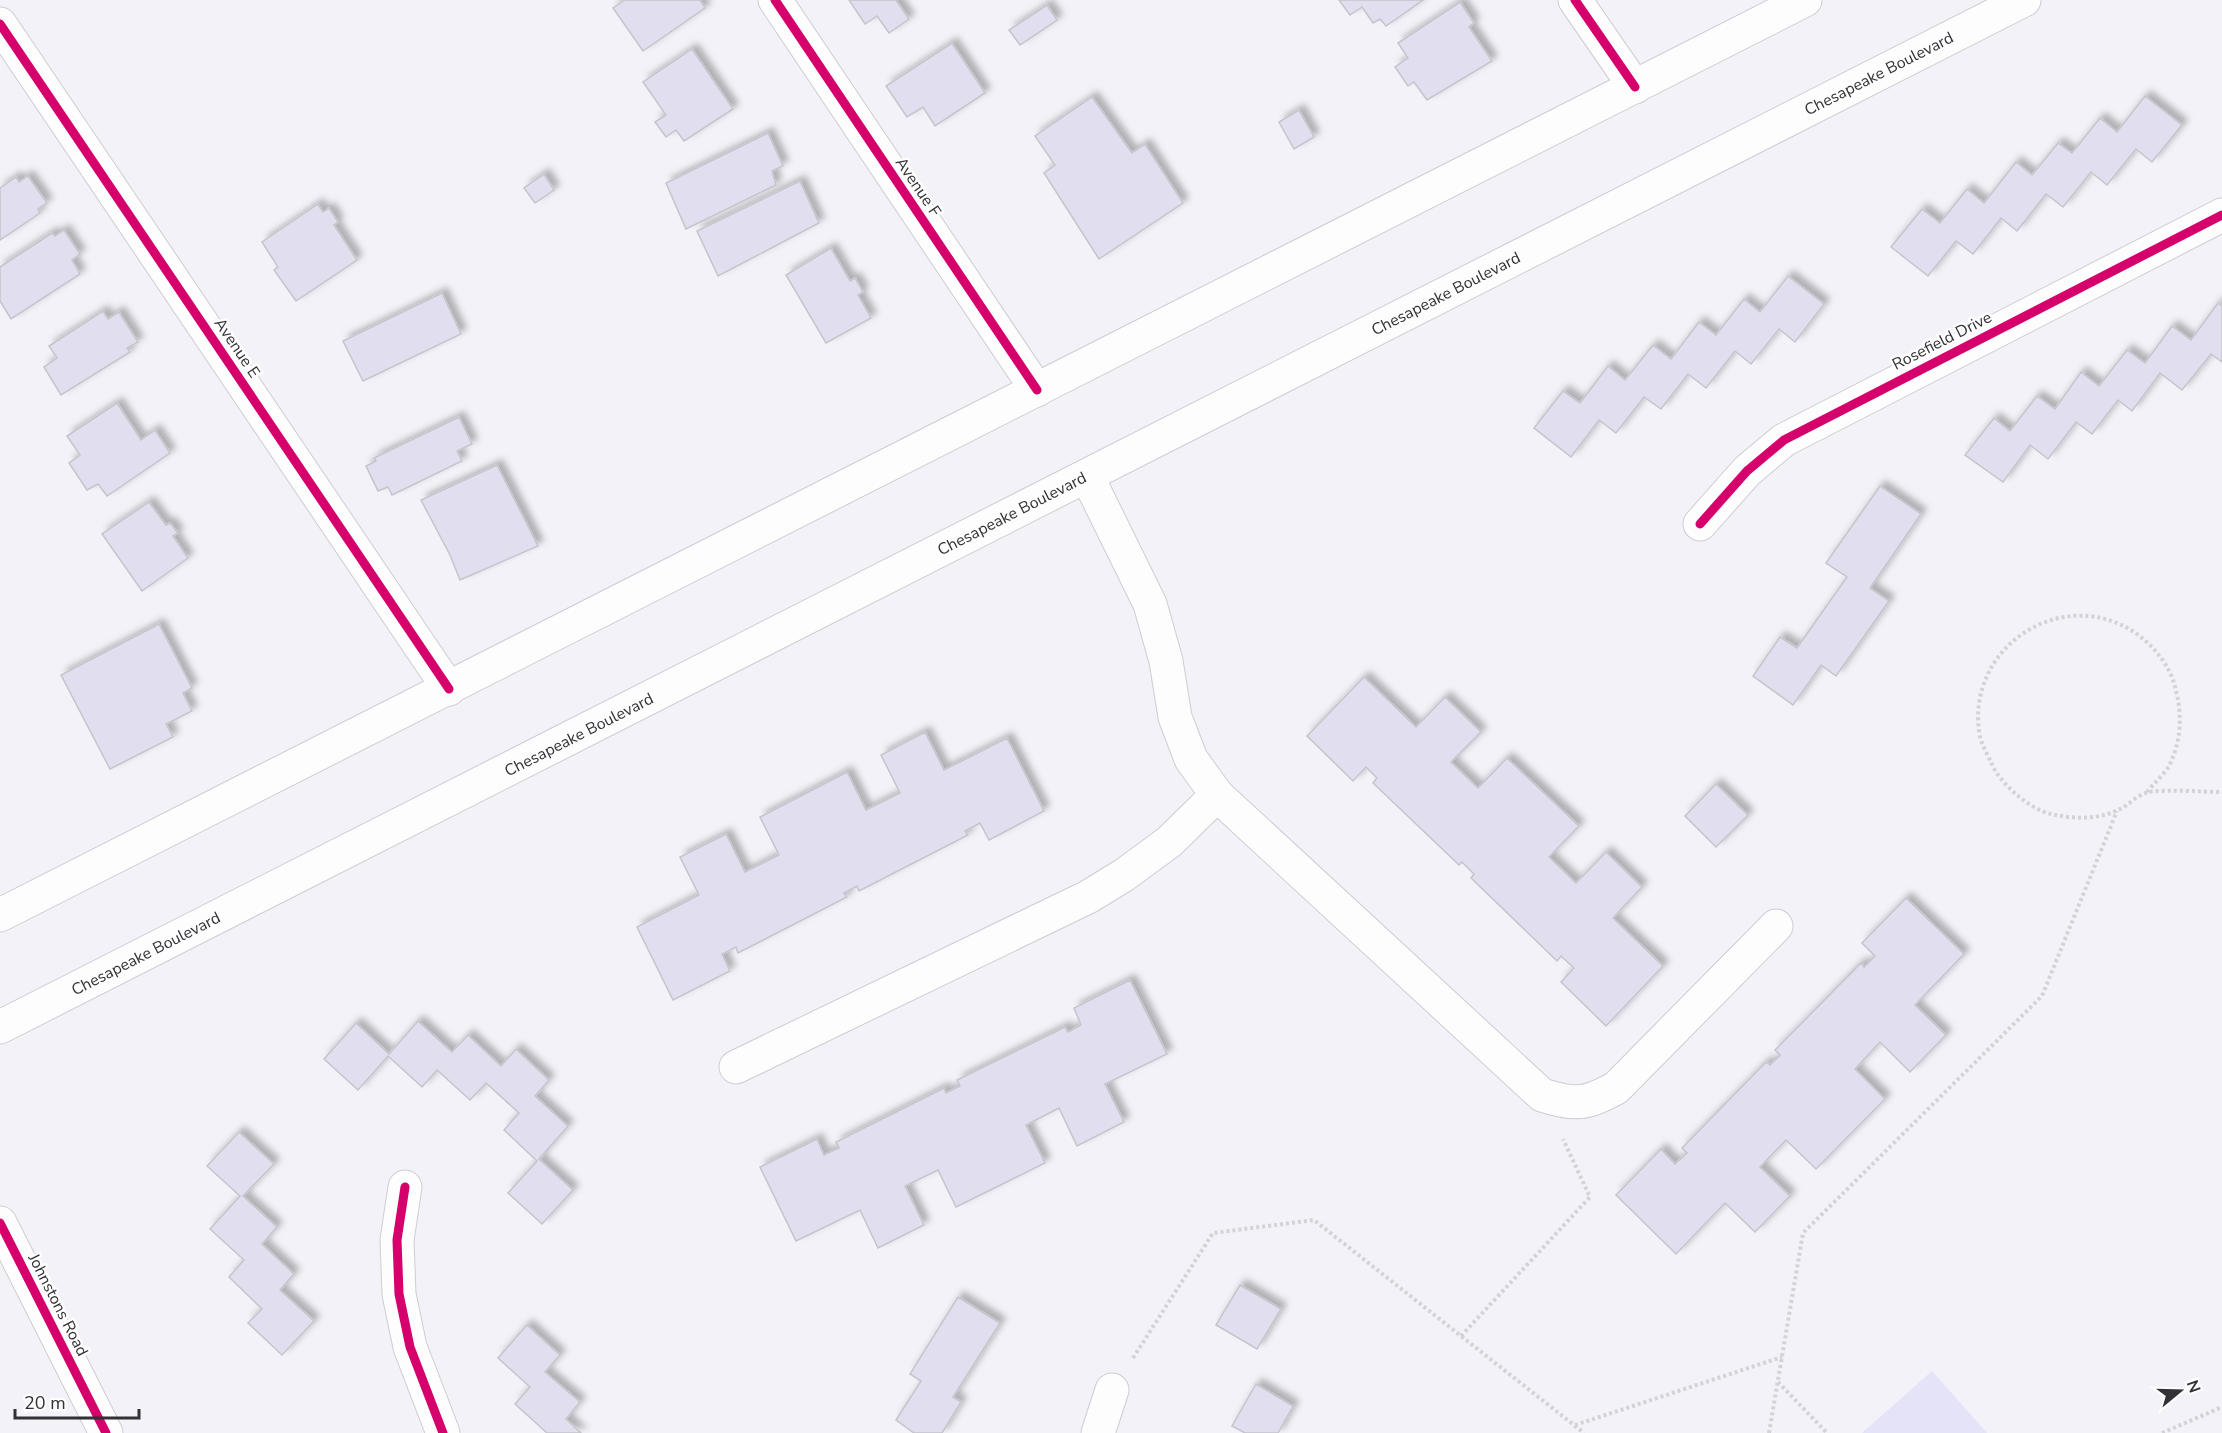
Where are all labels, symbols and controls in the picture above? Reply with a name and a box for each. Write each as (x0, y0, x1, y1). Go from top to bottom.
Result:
street label: Chesapeake Boulevard (1801, 27, 1957, 121)
street label: Avenue F (890, 153, 946, 221)
street label: Chesapeake Boulevard (1368, 247, 1524, 341)
street label: Rosefield Drive (1888, 306, 1996, 376)
street label: Avenue E (209, 314, 265, 382)
street label: Chesapeake Boulevard (934, 467, 1090, 561)
street label: Chesapeake Boulevard (501, 688, 657, 782)
street label: Chesapeake Boulevard (68, 907, 224, 1001)
street label: Johnstons Road (22, 1249, 93, 1360)
north arrow (2150, 1361, 2210, 1421)
text: N (2181, 1377, 2206, 1396)
scale bar (15, 1382, 140, 1420)
text: 20 m (24, 1391, 66, 1415)

